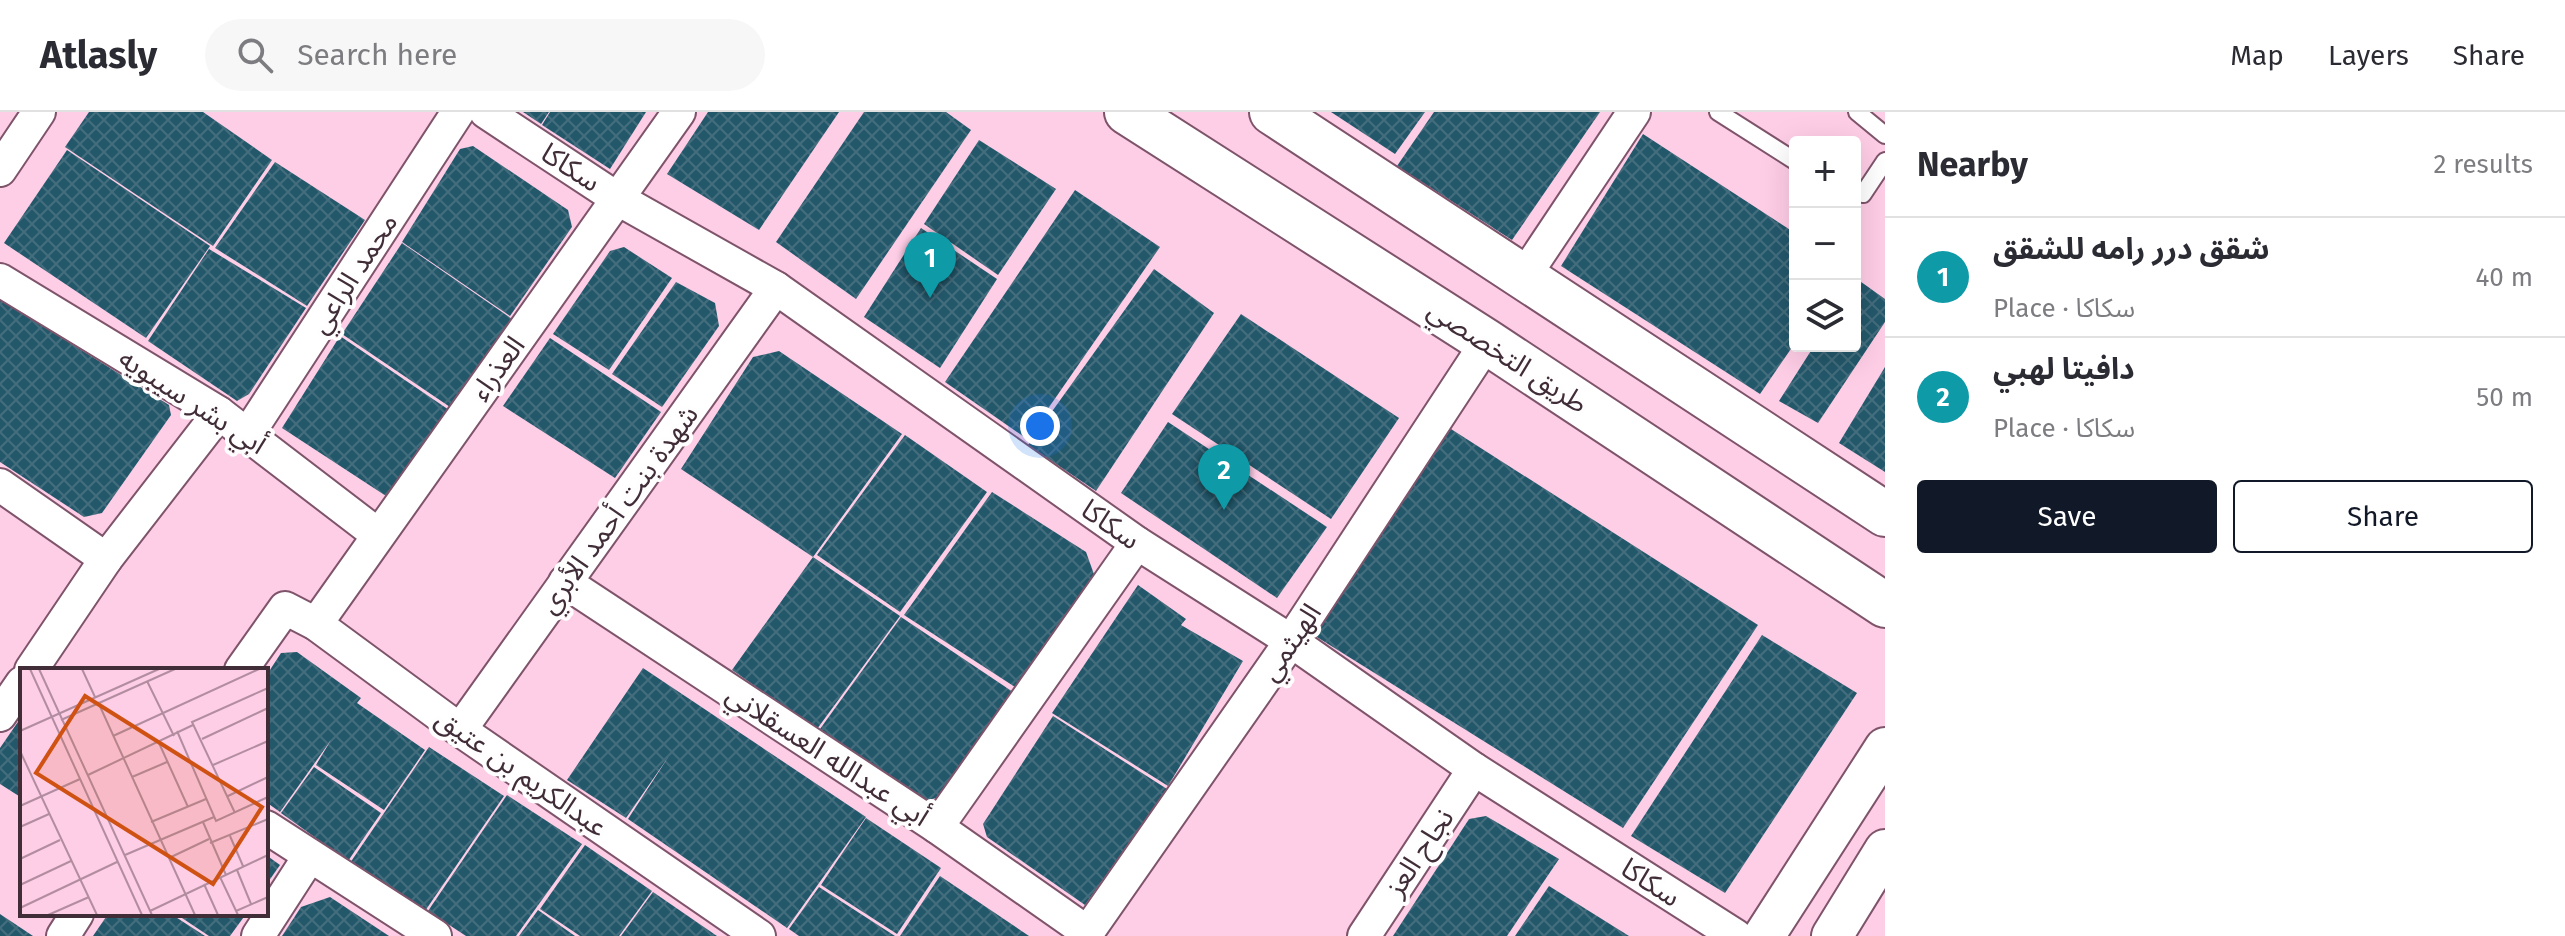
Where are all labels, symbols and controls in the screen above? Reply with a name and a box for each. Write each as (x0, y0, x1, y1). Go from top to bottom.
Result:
search box (205, 19, 765, 91)
text: Atlasly (40, 32, 157, 78)
icon: search (233, 33, 277, 77)
text: Search here (297, 37, 457, 73)
text: Map (2230, 39, 2284, 72)
text: Layers (2328, 39, 2409, 72)
text: Share (2453, 39, 2525, 72)
street label: سكاكا (535, 136, 607, 199)
map controls (1789, 136, 1861, 352)
button: + (1789, 136, 1861, 208)
text: Nearby (1917, 144, 2028, 185)
text: 2 results (2433, 149, 2533, 180)
street label: محمد الراعي (302, 207, 408, 342)
button: − (1789, 208, 1861, 280)
text: شقق درر رامه للشقق (1993, 231, 2270, 267)
pin: 1 (904, 232, 956, 298)
text: 1 (1937, 262, 1949, 293)
text: 40 m (2475, 262, 2533, 293)
button: layers (1789, 280, 1861, 352)
street label: طريق التخصصي (1419, 293, 1594, 424)
text: Place · سكاكا (1993, 293, 2135, 324)
street label: العذراء (463, 330, 532, 407)
street label: أبي بشر سيبويه (110, 340, 273, 465)
text: دافيتا لهبي (1993, 351, 2135, 387)
text: 2 (1936, 382, 1950, 413)
text: 50 m (2476, 382, 2533, 413)
street label: شهدة بنت أحمد الأبري (531, 398, 709, 623)
your location (1020, 406, 1060, 446)
text: Place · سكاكا (1993, 413, 2135, 444)
pin: 2 (1198, 444, 1250, 510)
button: Save (1917, 480, 2217, 553)
button: Share (2233, 480, 2533, 553)
street label: سكاكا (1075, 493, 1146, 556)
street label: الهيثمي (1253, 597, 1332, 690)
inset map (20, 668, 268, 916)
street label: أبي عبدالله العسقلاني (718, 676, 936, 837)
street label: عبدالكريم بن عتيق (427, 701, 614, 848)
street label: نجاح العز (1378, 802, 1464, 905)
street label: سكاكا (1615, 851, 1687, 914)

